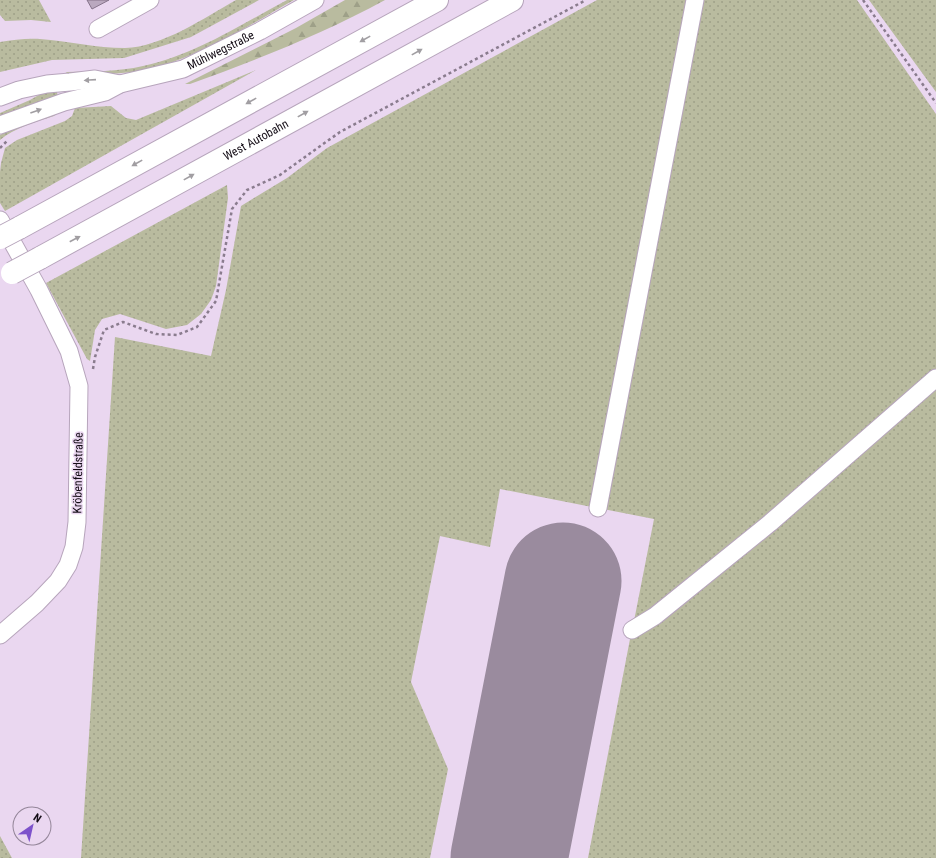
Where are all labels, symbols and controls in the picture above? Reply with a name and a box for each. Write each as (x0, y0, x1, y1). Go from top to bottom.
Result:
street label: Mühlwegstraße (185, 28, 257, 73)
one-way arrow (360, 35, 371, 42)
one-way arrow (411, 49, 423, 56)
one-way arrow (84, 76, 96, 83)
one-way arrow (245, 97, 257, 104)
one-way arrow (31, 108, 43, 114)
one-way arrow (297, 111, 308, 118)
street label: West Autobahn (221, 117, 291, 163)
one-way arrow (131, 160, 143, 166)
one-way arrow (183, 174, 195, 181)
one-way arrow (69, 236, 80, 243)
street label: Kröbenfeldstraße (70, 432, 86, 514)
north arrow (12, 806, 52, 846)
text: N (31, 811, 44, 826)

